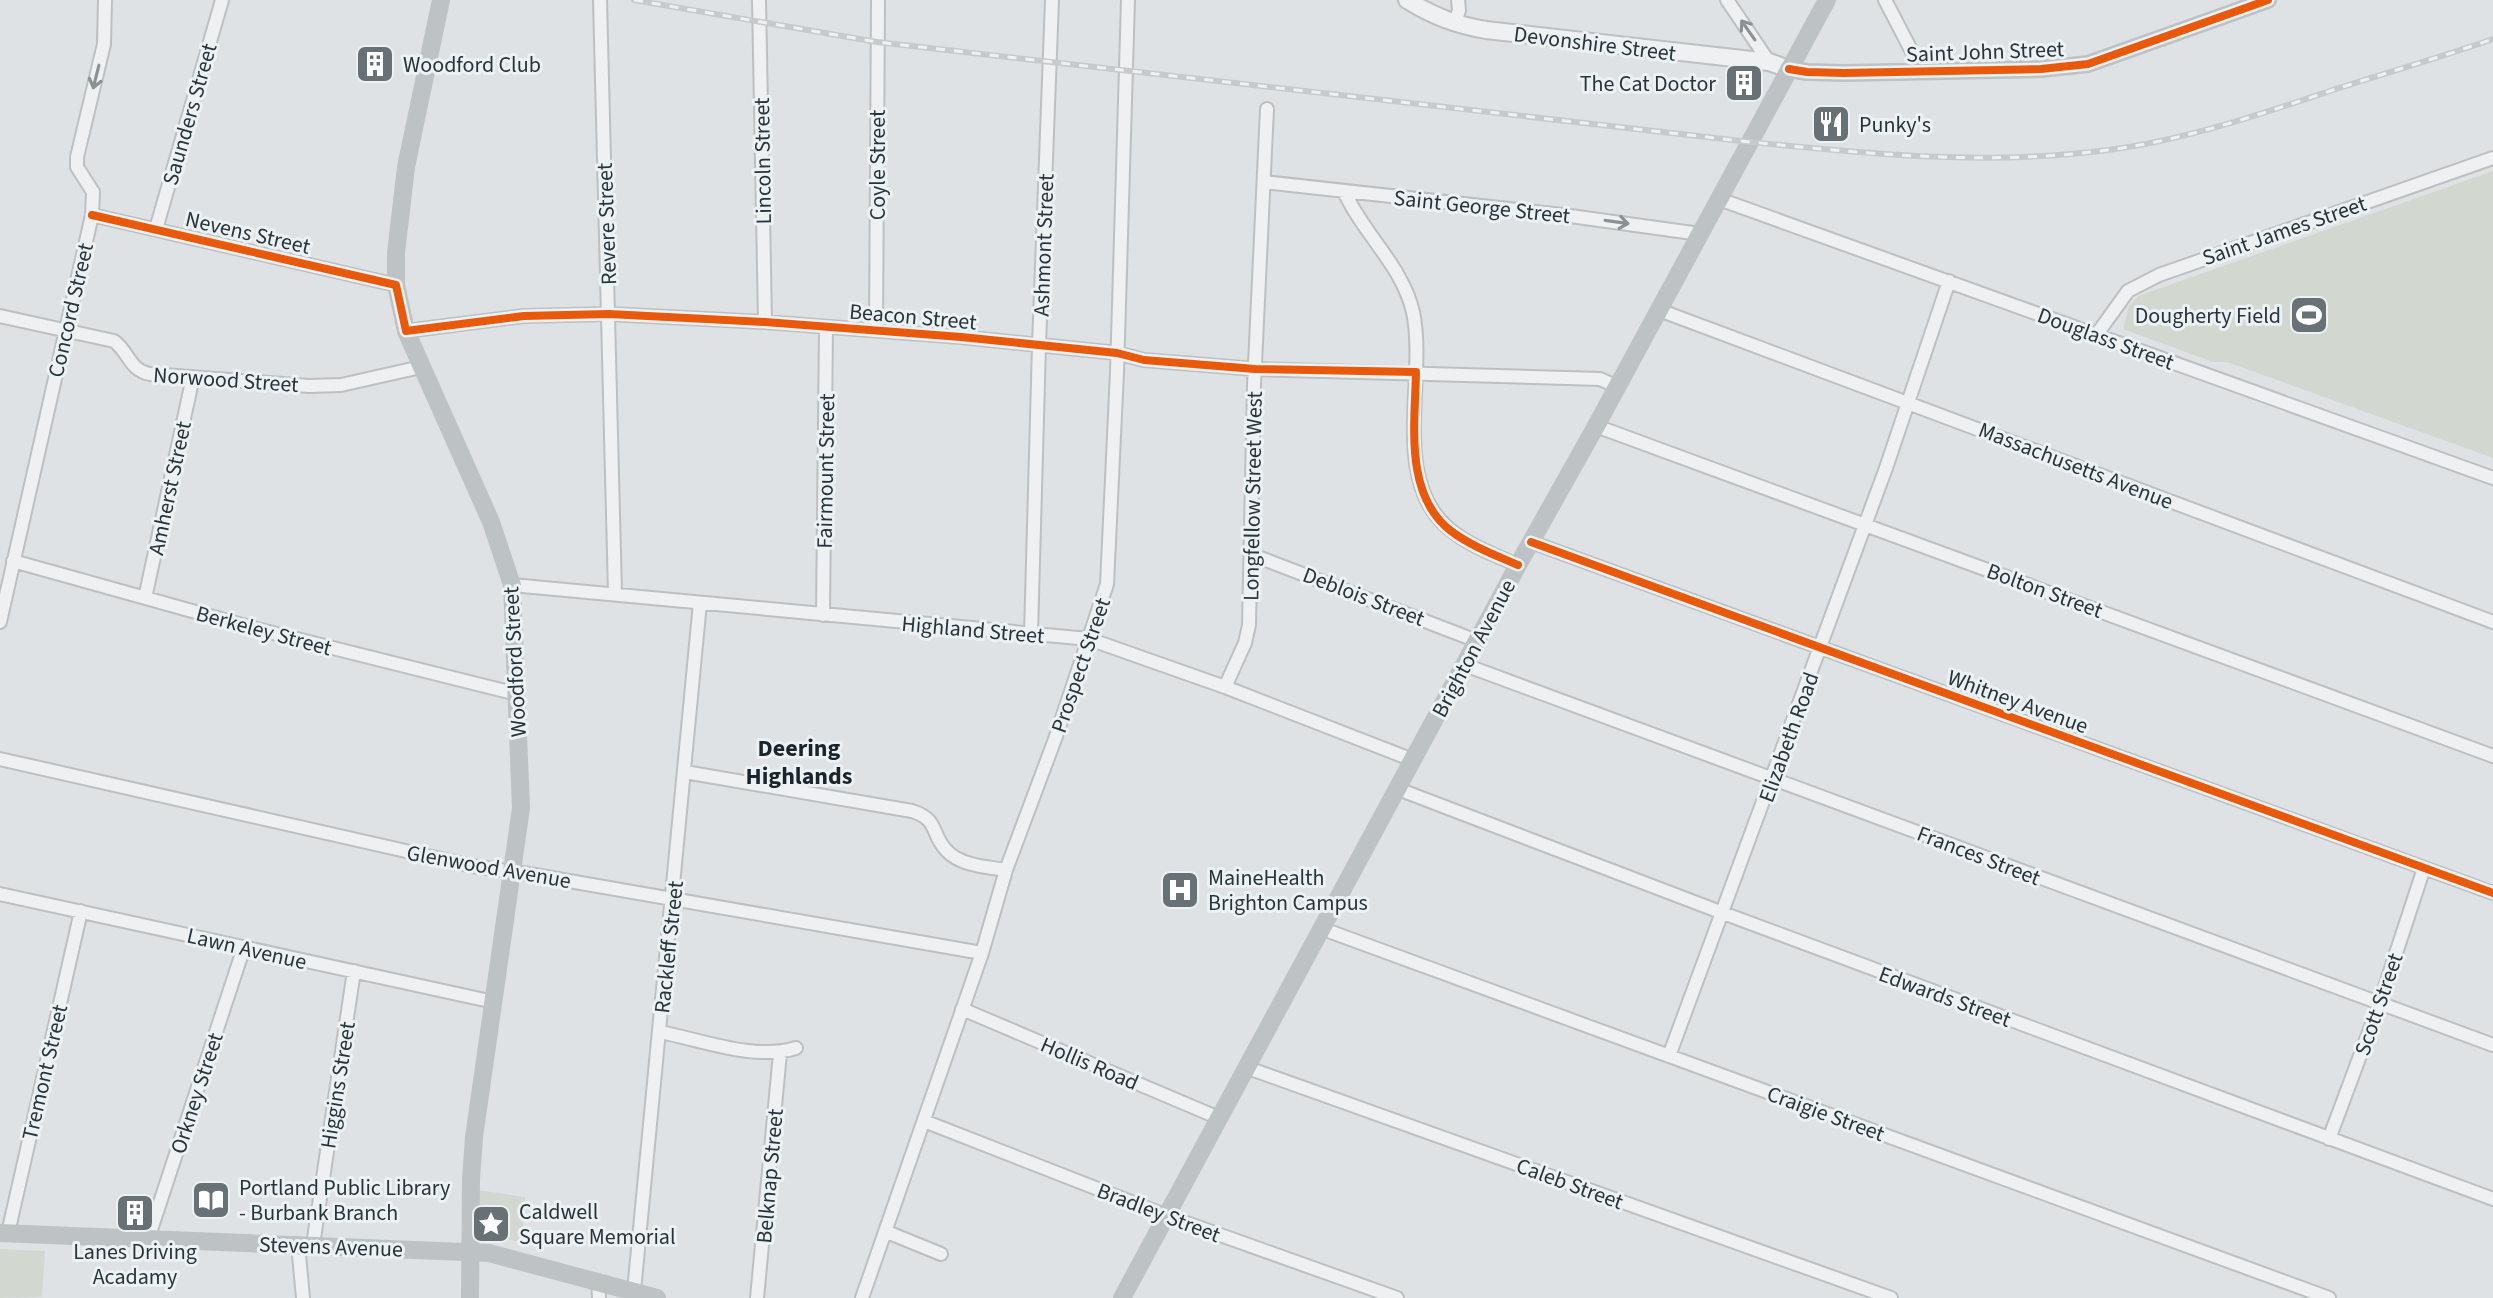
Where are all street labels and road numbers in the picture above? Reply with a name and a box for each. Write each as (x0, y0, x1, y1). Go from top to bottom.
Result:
street label: Devonshire Street (1512, 18, 1678, 70)
street label: Saint John Street (1905, 33, 2065, 71)
street label: Saunders Street (154, 39, 226, 189)
street label: Lincoln Street (746, 97, 780, 225)
street label: Coyle Street (862, 109, 894, 220)
street label: Revere Street (589, 162, 625, 286)
street label: Ashmont Street (1026, 173, 1063, 317)
street label: Saint George Street (1392, 182, 1572, 232)
street label: Saint James Street (2198, 188, 2371, 274)
street label: Nevens Street (182, 203, 314, 263)
street label: Concord Street (40, 239, 102, 381)
street label: Beacon Street (848, 295, 978, 339)
street label: Douglass Street (2033, 299, 2179, 379)
street label: Norwood Street (152, 359, 300, 401)
street label: Longfellow Street West (1235, 390, 1271, 601)
street label: Fairmount Street (809, 393, 843, 549)
street label: Massachusetts Avenue (1974, 414, 2178, 518)
street label: Amherst Street (140, 418, 200, 558)
street label: Bolton Street (1982, 555, 2108, 627)
street label: Deblois Street (1298, 559, 1430, 635)
street label: Brighton Avenue (1424, 574, 1524, 723)
street label: Woodford Street (495, 585, 535, 738)
street label: Prospect Street (1043, 593, 1119, 737)
street label: Berkeley Street (192, 597, 336, 665)
street label: Highland Street (900, 608, 1046, 652)
street label: Whitney Avenue (1943, 662, 2093, 742)
street label: Elizabeth Road (1751, 668, 1827, 807)
street label: Frances Street (1912, 818, 2046, 894)
street label: Glenwood Avenue (404, 837, 573, 897)
street label: Rackleff Street (646, 879, 692, 1015)
street label: Lawn Avenue (184, 920, 310, 978)
street label: Scott Street (2346, 948, 2412, 1060)
street label: Edwards Street (1874, 958, 2016, 1036)
street label: Tremont Street (14, 1001, 76, 1143)
street label: Higgins Street (312, 1019, 364, 1151)
street label: Orkney Street (162, 1028, 232, 1158)
street label: Hollis Road (1036, 1029, 1144, 1099)
street label: Craigie Street (1762, 1078, 1889, 1150)
street label: Belknap Street (748, 1107, 792, 1245)
street label: Caleb Street (1512, 1150, 1628, 1218)
street label: Bradley Street (1092, 1175, 1225, 1251)
street label: Stevens Avenue (258, 1228, 404, 1266)

